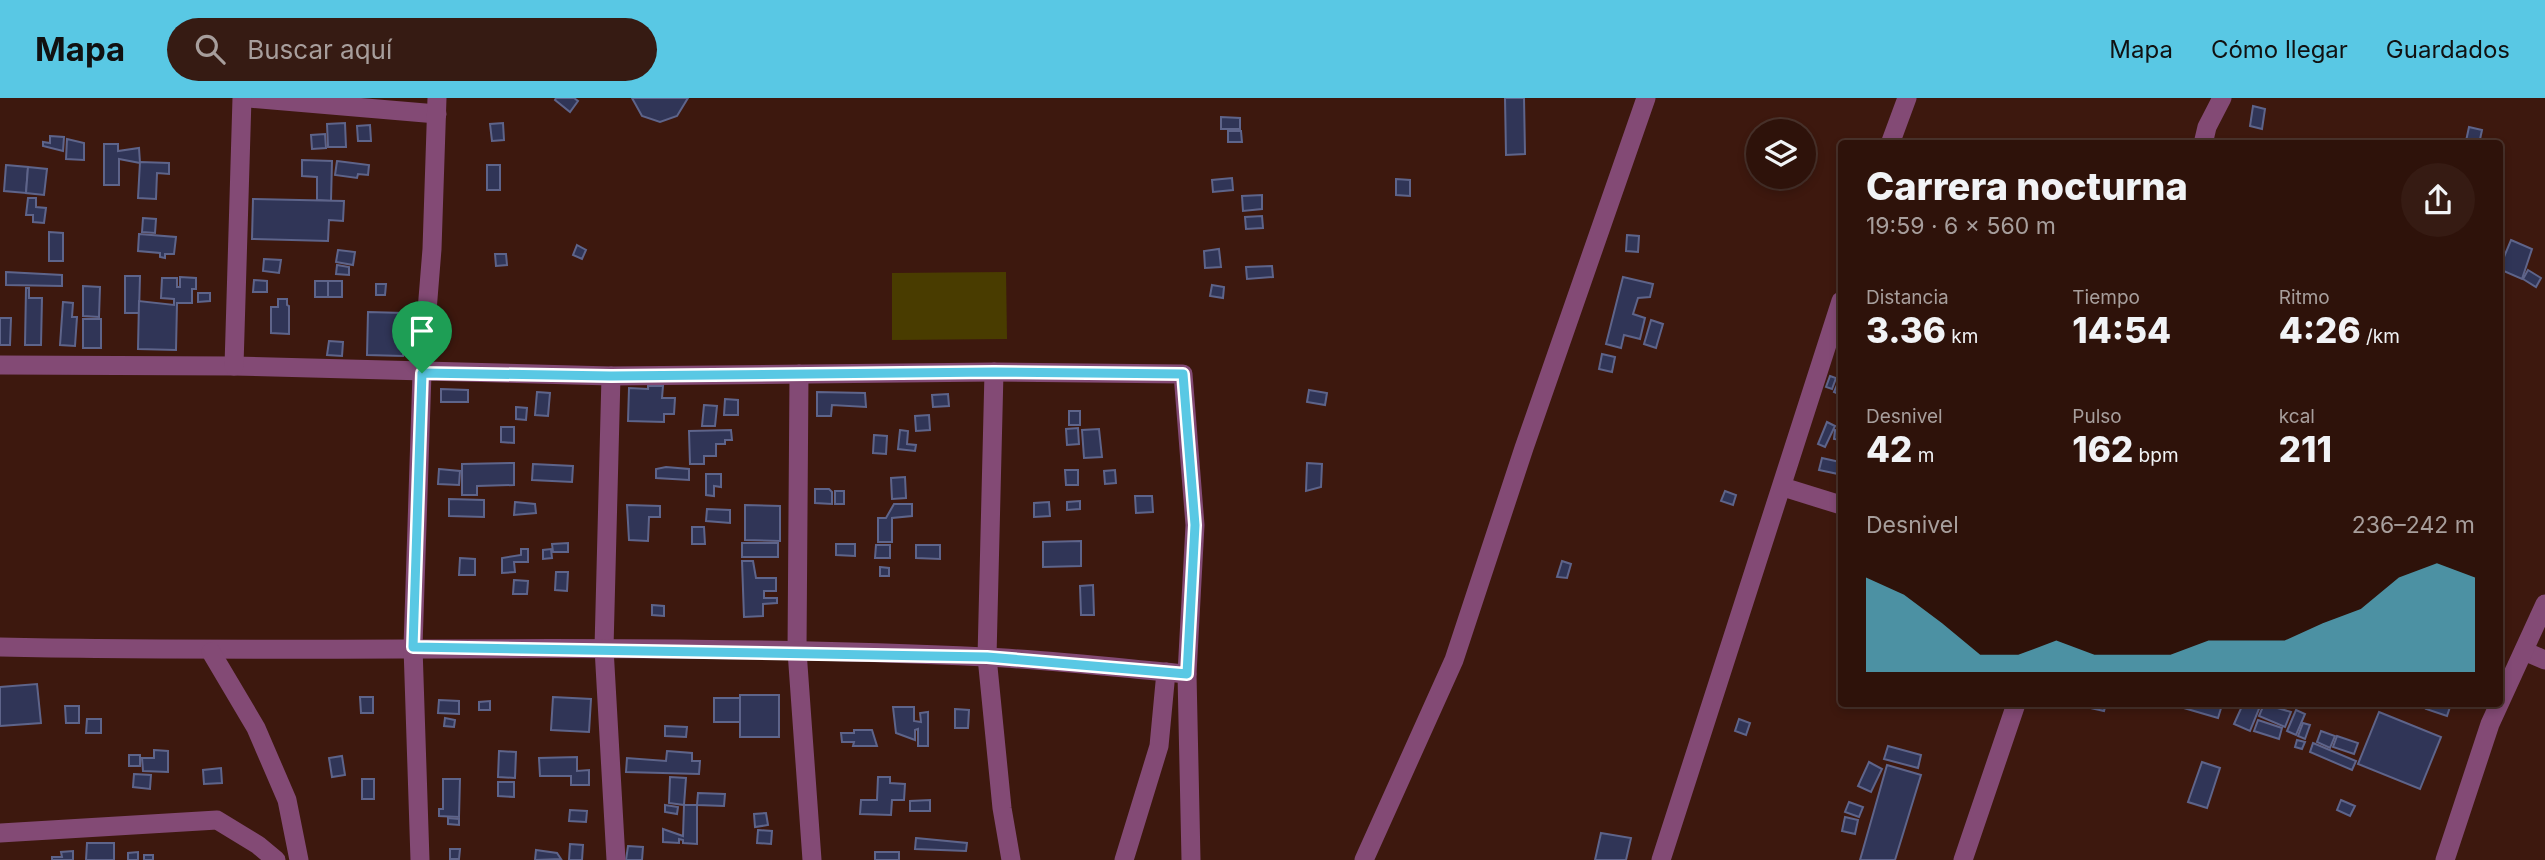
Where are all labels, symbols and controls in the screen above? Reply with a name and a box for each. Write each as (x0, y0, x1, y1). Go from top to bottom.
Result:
search box (167, 18, 657, 81)
text: Mapa (35, 29, 125, 69)
icon: search (191, 30, 229, 68)
text: Buscar aquí (247, 34, 392, 65)
text: Mapa (2109, 35, 2173, 64)
text: Cómo llegar (2211, 35, 2348, 64)
text: Guardados (2386, 35, 2510, 64)
map controls (1746, 119, 1816, 189)
button: layers (1746, 119, 1816, 189)
text: Carrera nocturna (1866, 163, 2188, 209)
button: share (2401, 163, 2475, 237)
text: 19:59 · 6 × 560 m (1866, 212, 2056, 240)
text: Distancia (1866, 286, 1949, 309)
text: Tiempo (2072, 286, 2140, 309)
text: Ritmo (2279, 286, 2330, 309)
pin (392, 301, 452, 373)
text: 3.36 (1866, 309, 1946, 351)
text: 14:54 (2072, 309, 2171, 351)
text: 4:26 (2279, 309, 2361, 351)
icon: arrive (403, 312, 441, 350)
text: km (1946, 325, 1978, 348)
text: /km (2361, 325, 2400, 348)
text: Desnivel (1866, 405, 1943, 428)
text: Pulso (2072, 405, 2122, 428)
text: kcal (2279, 405, 2315, 428)
text: 42 (1866, 428, 1912, 470)
text: 162 (2072, 428, 2133, 470)
text: 211 (2279, 428, 2332, 470)
text: m (1912, 444, 1934, 467)
text: bpm (2133, 444, 2179, 467)
text: Desnivel (1866, 511, 1959, 539)
text: 236–242 m (2352, 511, 2475, 539)

